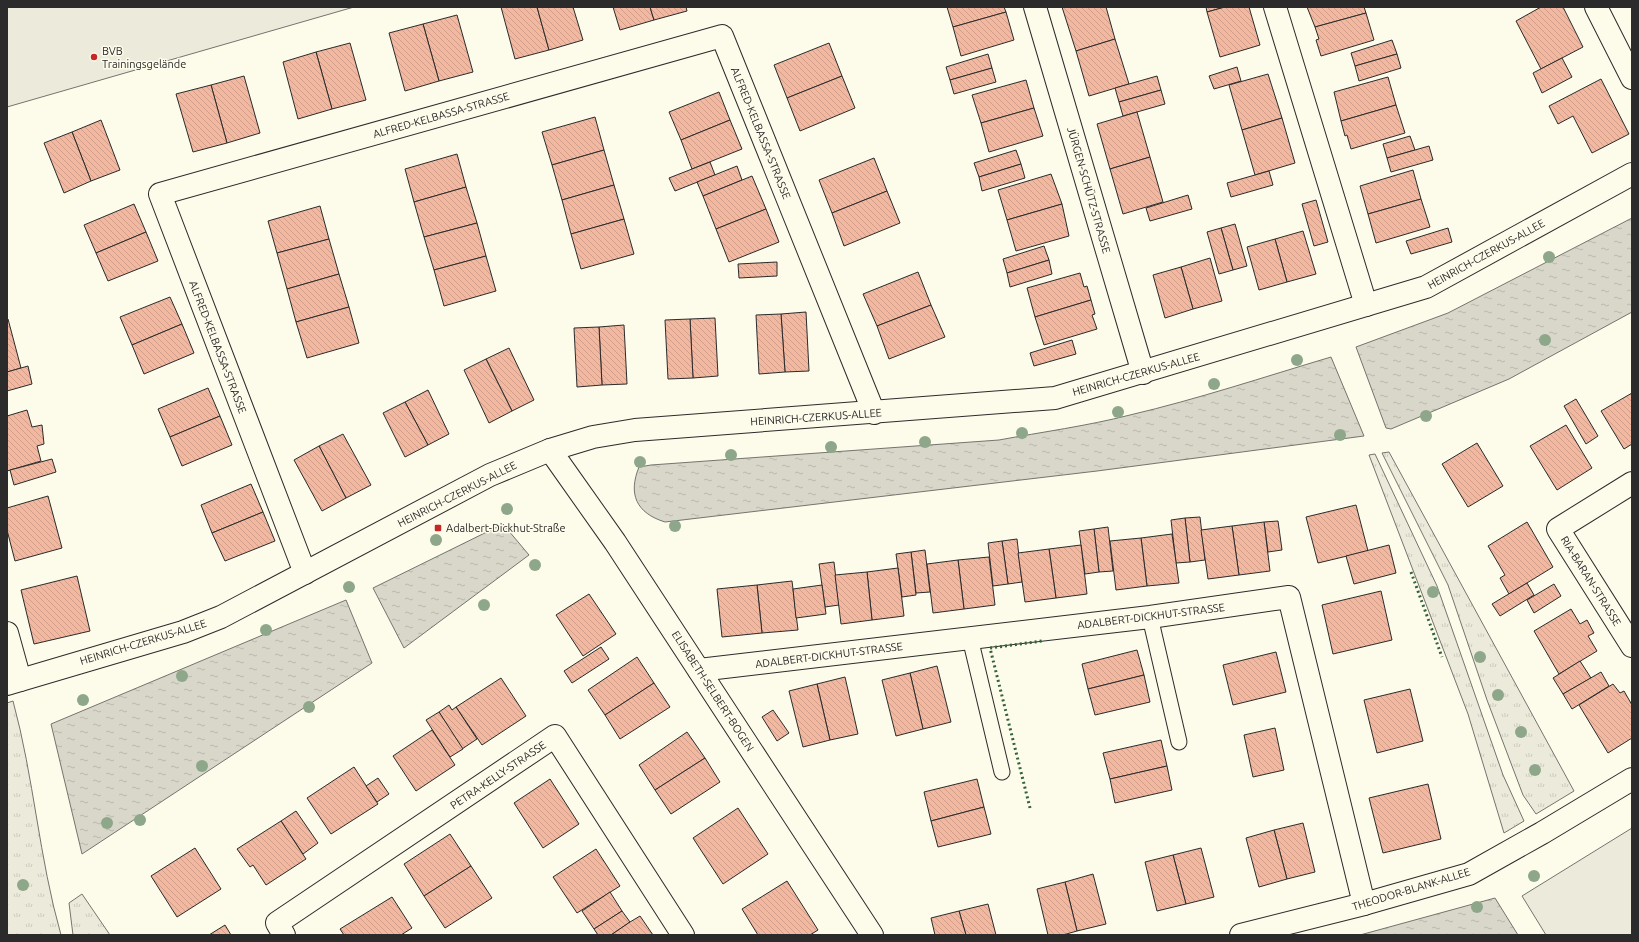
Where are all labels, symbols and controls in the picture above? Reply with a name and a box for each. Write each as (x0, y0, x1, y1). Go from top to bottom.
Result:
place label: BVB Trainingsgelände (102, 45, 186, 70)
marker: BVB Trainingsgelände (89, 52, 99, 62)
street label: ALFRED-KELBASSA-STRASSE (729, 65, 793, 201)
street label: ALFRED-KELBASSA-STRASSE (371, 90, 511, 140)
street label: JÜRGEN-SCHÜTZ-STRASSE (1065, 125, 1113, 255)
street label: HEINRICH-CZERKUS-ALLEE (1425, 217, 1547, 291)
street label: ALFRED-KELBASSA-STRASSE (187, 279, 249, 415)
street label: HEINRICH-CZERKUS-ALLEE (1071, 350, 1201, 398)
street label: HEINRICH-CZERKUS-ALLEE (750, 406, 882, 428)
street label: HEINRICH-CZERKUS-ALLEE (396, 459, 518, 529)
place label: Adalbert-Dickhut-Straße (446, 522, 566, 534)
marker: Adalbert-Dickhut-Straße (433, 523, 443, 533)
street label: RIA-BARAN-STRASSE (1558, 534, 1624, 628)
street label: ADALBERT-DICKHUT-STRASSE (1077, 601, 1225, 631)
street label: HEINRICH-CZERKUS-ALLEE (78, 617, 208, 667)
street label: ELISABETH-SELBERT-BOGEN (670, 629, 756, 753)
street label: ADALBERT-DICKHUT-STRASSE (755, 640, 903, 670)
street label: PETRA-KELLY-STRASSE (448, 739, 548, 811)
street label: THEODOR-BLANK-ALLEE (1351, 865, 1471, 913)

